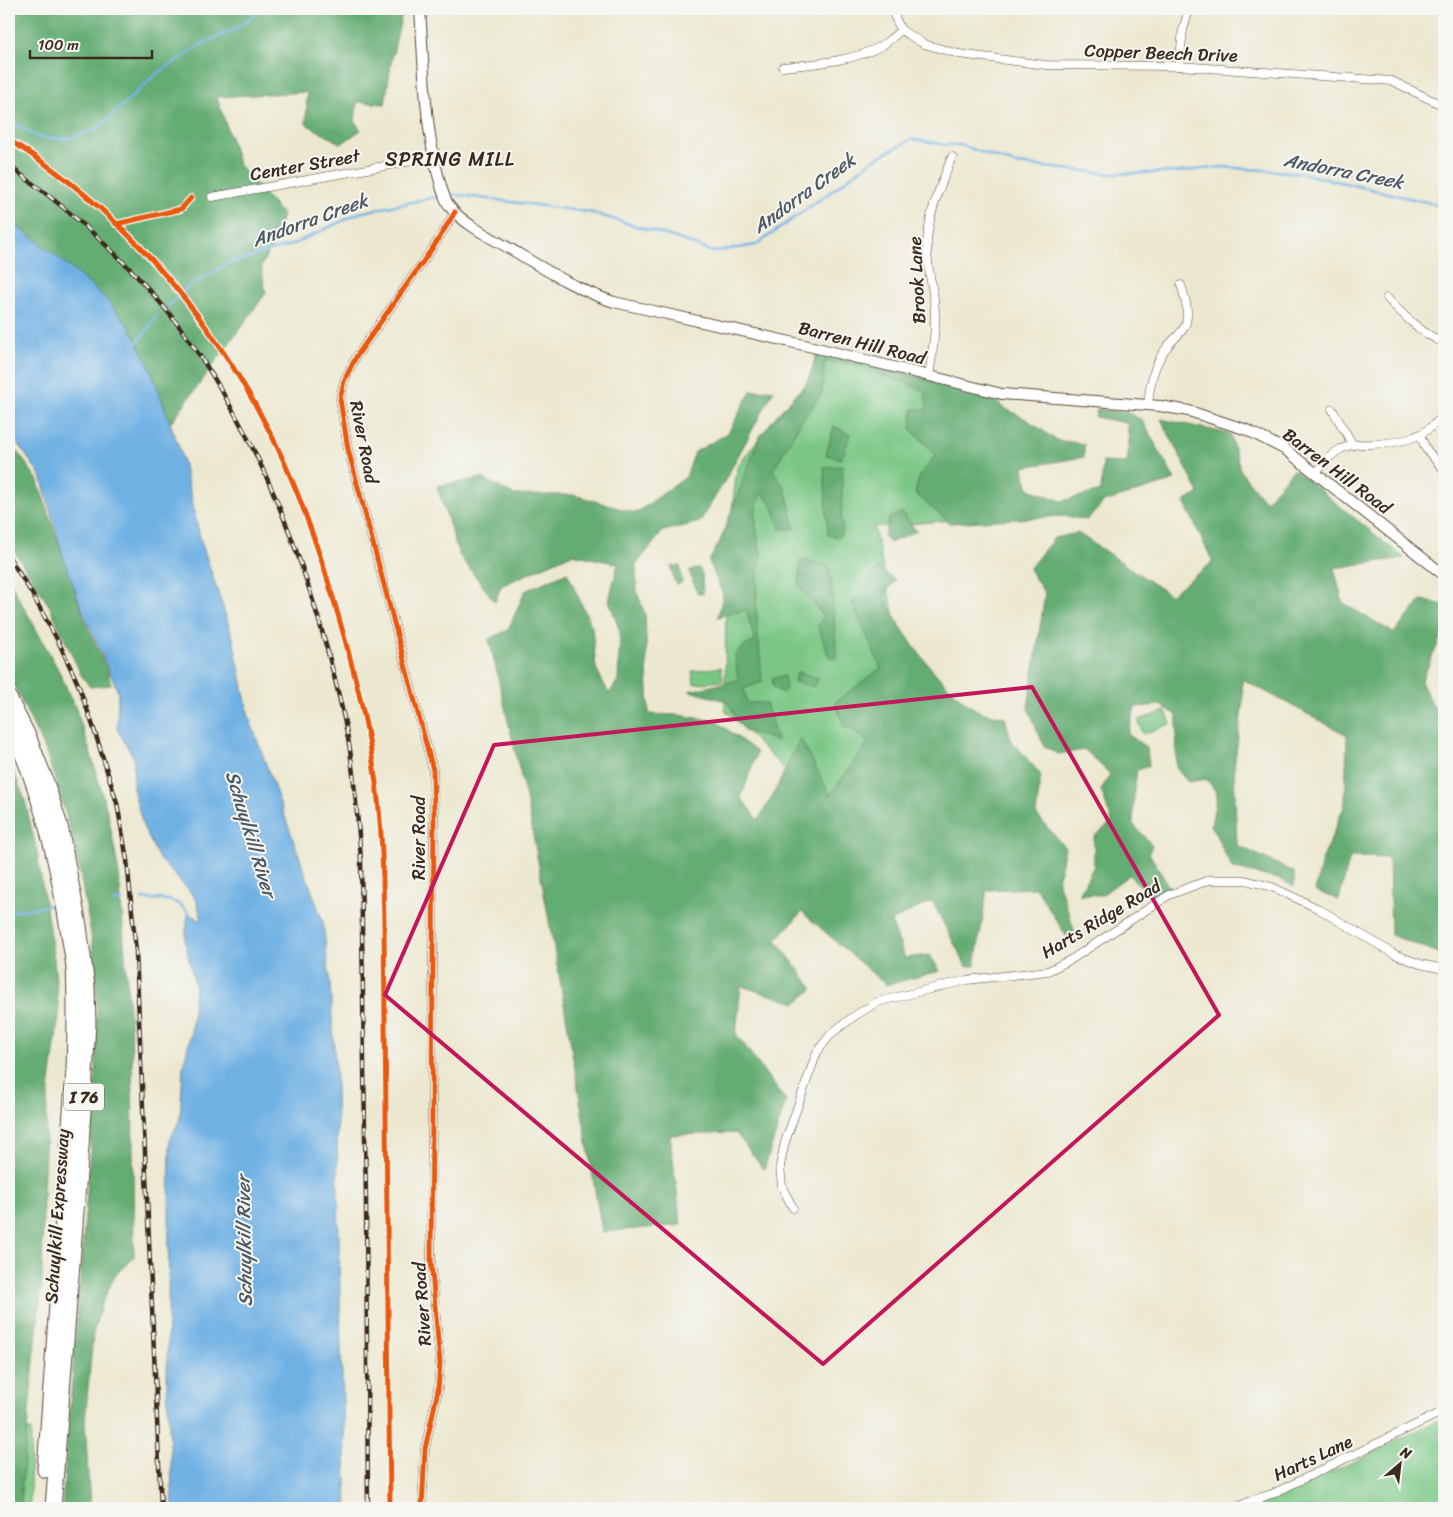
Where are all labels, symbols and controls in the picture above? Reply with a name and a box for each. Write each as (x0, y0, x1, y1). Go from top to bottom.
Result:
scale bar (30, 28, 152, 60)
text: 100 m (38, 32, 79, 58)
street label: Copper Beech Drive (1084, 34, 1238, 72)
street label: Center Street (248, 139, 363, 190)
district label: SPRING MILL (385, 142, 515, 177)
water label: Andorra Creek (1280, 143, 1407, 199)
water label: Andorra Creek (745, 144, 863, 243)
water label: Andorra Creek (247, 183, 373, 257)
street label: Brook Lane (899, 235, 935, 325)
street label: Barren Hill Road (795, 312, 930, 375)
street label: River Road (340, 398, 388, 488)
street label: Barren Hill Road (1275, 419, 1400, 524)
water label: Schuylkill River (216, 767, 287, 905)
street label: River Road (403, 795, 435, 880)
street label: Harts Ridge Road (1035, 870, 1169, 968)
road number: I 76 (64, 1084, 104, 1110)
street label: Schuylkill Expressway (35, 1127, 79, 1304)
water label: Schuylkill River (226, 1172, 262, 1307)
street label: River Road (403, 1260, 441, 1347)
street label: Harts Lane (1268, 1425, 1358, 1490)
text: N (1395, 1439, 1416, 1466)
north arrow (1376, 1440, 1426, 1490)

